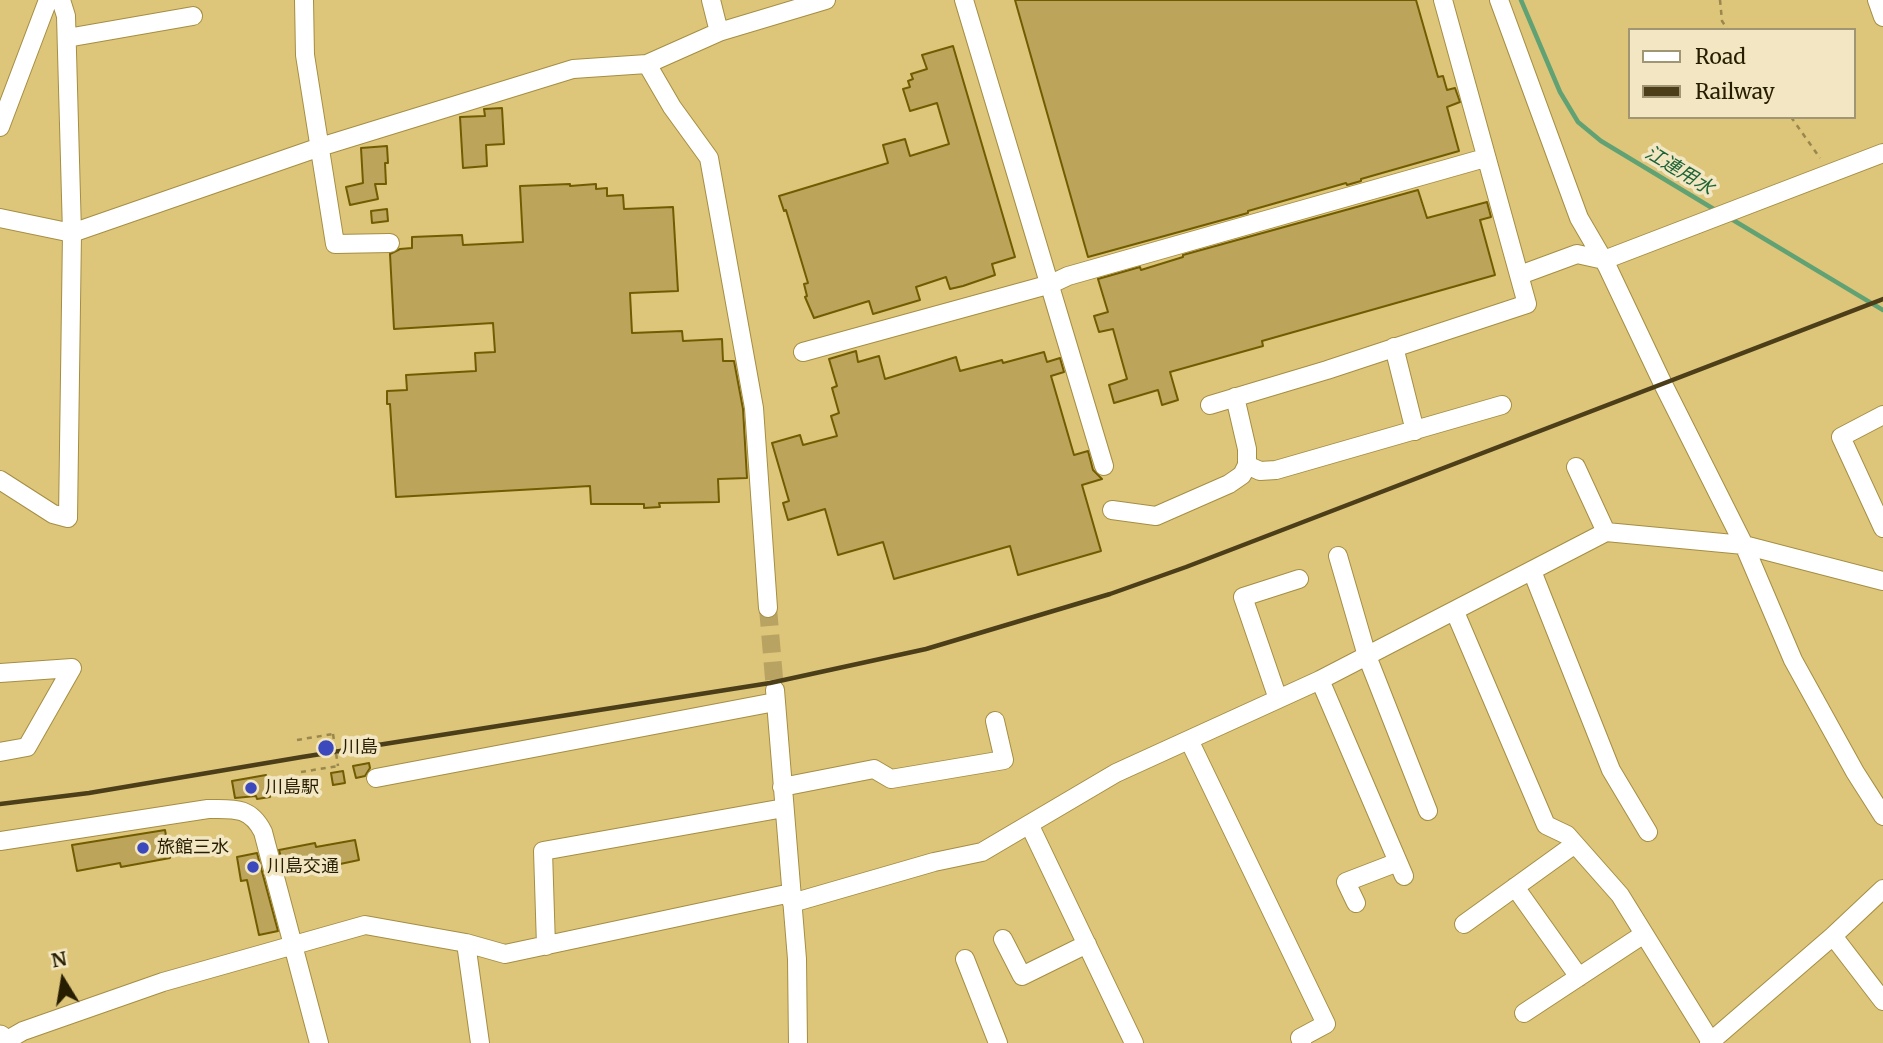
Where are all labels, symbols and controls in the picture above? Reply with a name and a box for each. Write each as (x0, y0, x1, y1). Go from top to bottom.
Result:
legend (1628, 28, 1855, 119)
text: Road (1695, 43, 1746, 70)
text: Railway (1695, 78, 1775, 105)
water label: 江連用水 (1641, 142, 1717, 200)
place label: 川島 (342, 737, 378, 759)
marker: 川島 (316, 738, 336, 758)
place label: 川島駅 (265, 777, 319, 799)
marker: 川島駅 (243, 780, 259, 796)
place label: 旅館三水 (157, 837, 229, 859)
marker: 旅館三水 (135, 840, 151, 856)
place label: 川島交通 (267, 856, 339, 878)
marker: 川島交通 (245, 859, 261, 875)
north arrow (28, 945, 98, 1015)
text: N (49, 946, 69, 973)

